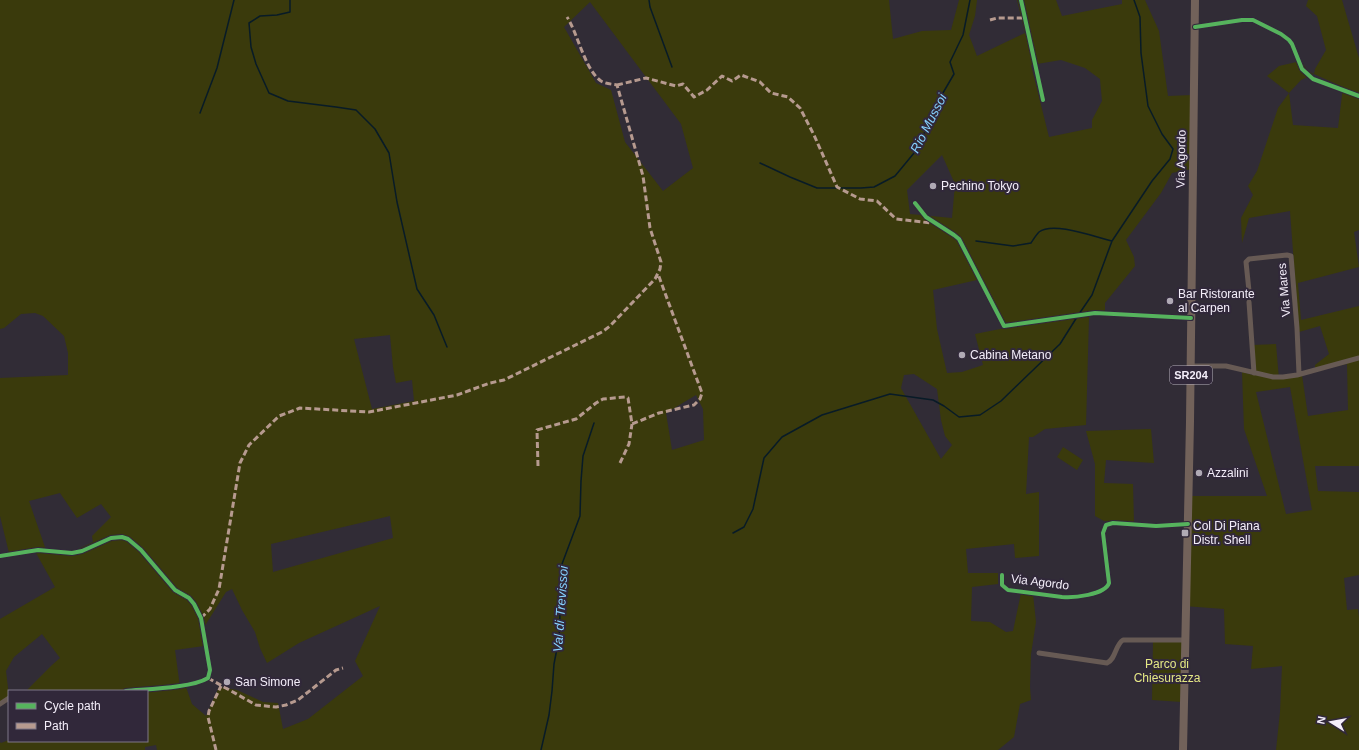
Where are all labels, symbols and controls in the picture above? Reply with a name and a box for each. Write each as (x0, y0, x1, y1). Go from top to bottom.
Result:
water label: Rio Mussoi (907, 90, 950, 155)
street label: Via Agordo (1173, 129, 1189, 188)
place label: Pechino Tokyo (941, 179, 1019, 193)
marker: Pechino Tokyo (928, 181, 938, 191)
street label: Via Mares (1275, 263, 1293, 317)
place label: Bar Ristorante al Carpen (1178, 287, 1255, 315)
marker: Bar Ristorante al Carpen (1165, 296, 1175, 306)
place label: Cabina Metano (970, 348, 1052, 362)
marker: Cabina Metano (957, 350, 967, 360)
road number: SR204 (1170, 366, 1212, 384)
place label: Azzalini (1207, 466, 1248, 480)
marker: Azzalini (1194, 468, 1204, 478)
place label: Col Di Piana Distr. Shell (1193, 519, 1260, 547)
marker: Col Di Piana Distr. Shell (1180, 528, 1190, 538)
water label: Val di Trevissoi (550, 564, 571, 653)
street label: Via Agordo (1010, 571, 1070, 593)
park label: Parco di Chiesurazza (1134, 657, 1201, 685)
place label: San Simone (235, 675, 301, 689)
marker: San Simone (222, 677, 232, 687)
legend (8, 690, 148, 742)
text: Cycle path (44, 699, 101, 713)
north arrow (1311, 702, 1351, 742)
text: N (1315, 715, 1328, 725)
text: Path (44, 719, 69, 733)

